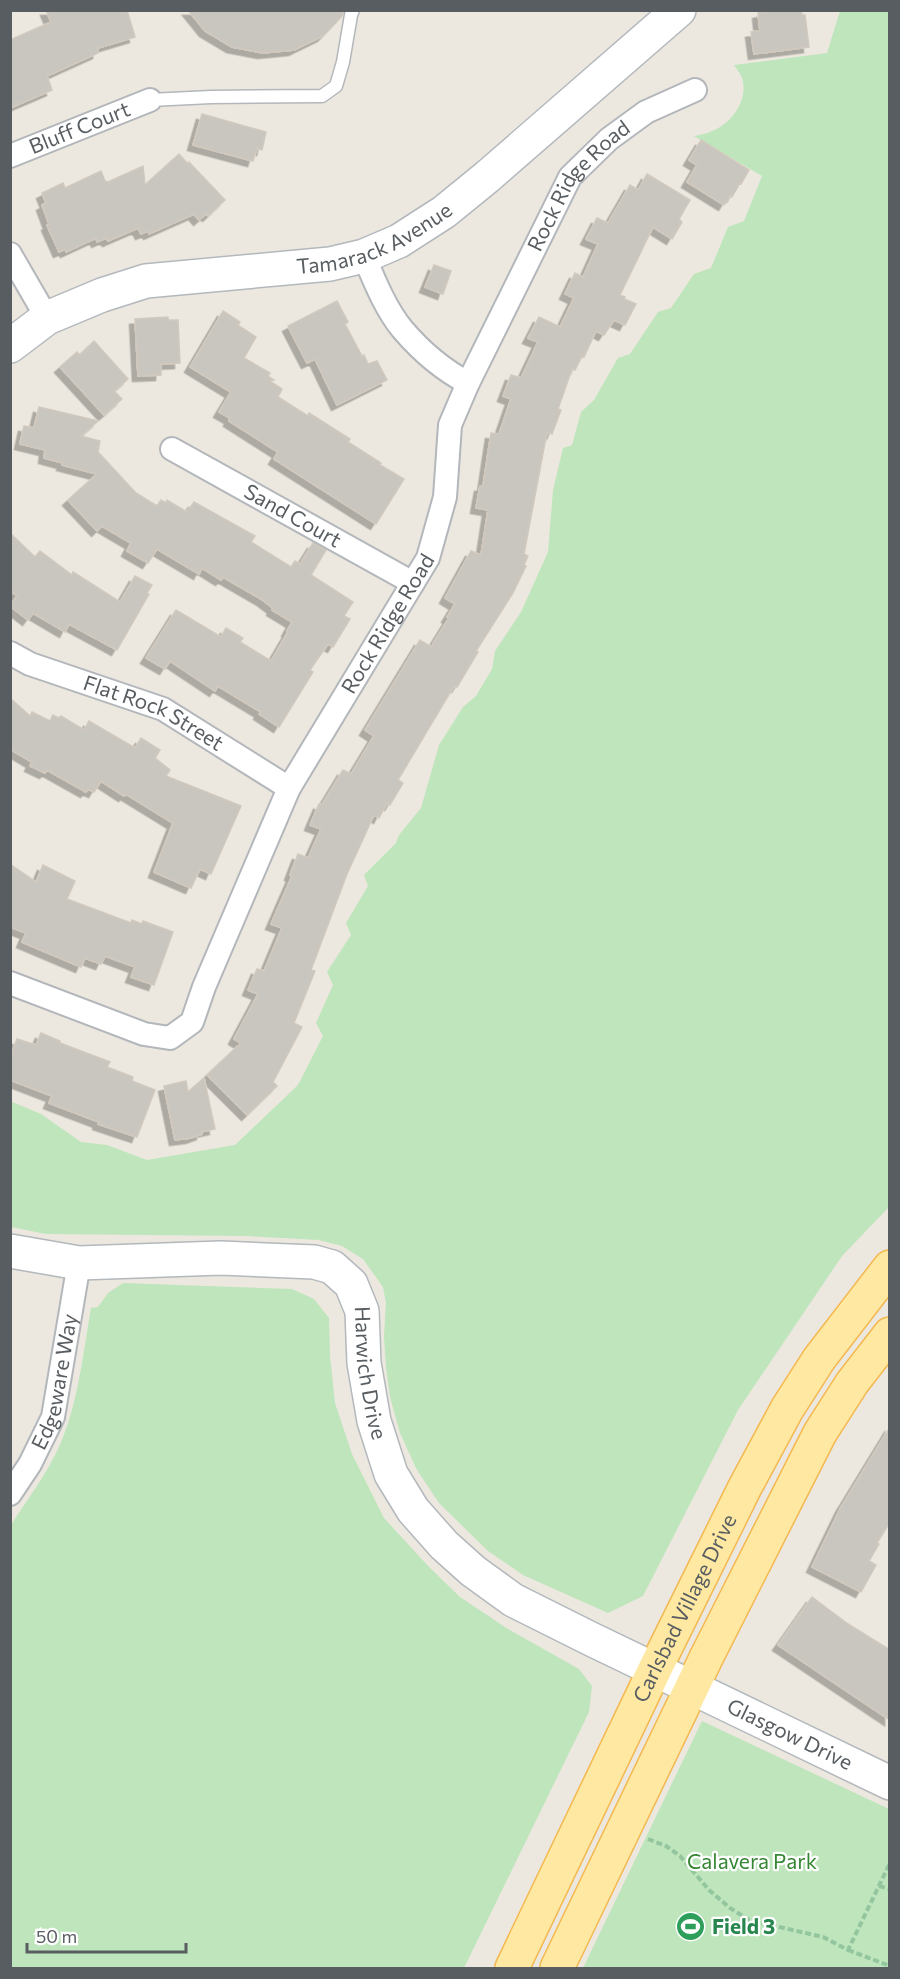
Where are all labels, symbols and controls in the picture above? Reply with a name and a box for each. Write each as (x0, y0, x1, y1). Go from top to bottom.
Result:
street label: Bluff Court (25, 95, 133, 158)
street label: Rock Ridge Road (521, 114, 634, 255)
street label: Tamarack Avenue (295, 197, 456, 278)
street label: Sand Court (240, 478, 346, 552)
street label: Rock Ridge Road (335, 549, 439, 698)
street label: Flat Rock Street (81, 669, 229, 755)
street label: Harwich Drive (351, 1306, 393, 1442)
street label: Edgeware Way (25, 1312, 81, 1453)
street label: Carlsbad Village Drive (627, 1510, 741, 1706)
street label: Glasgow Drive (723, 1692, 857, 1774)
park label: Calavera Park (687, 1848, 817, 1873)
sports icon: Field 3 (675, 1911, 707, 1943)
place label: Field 3 (712, 1913, 775, 1938)
scale bar (27, 1916, 186, 1954)
text: 50 m (36, 1925, 77, 1947)

